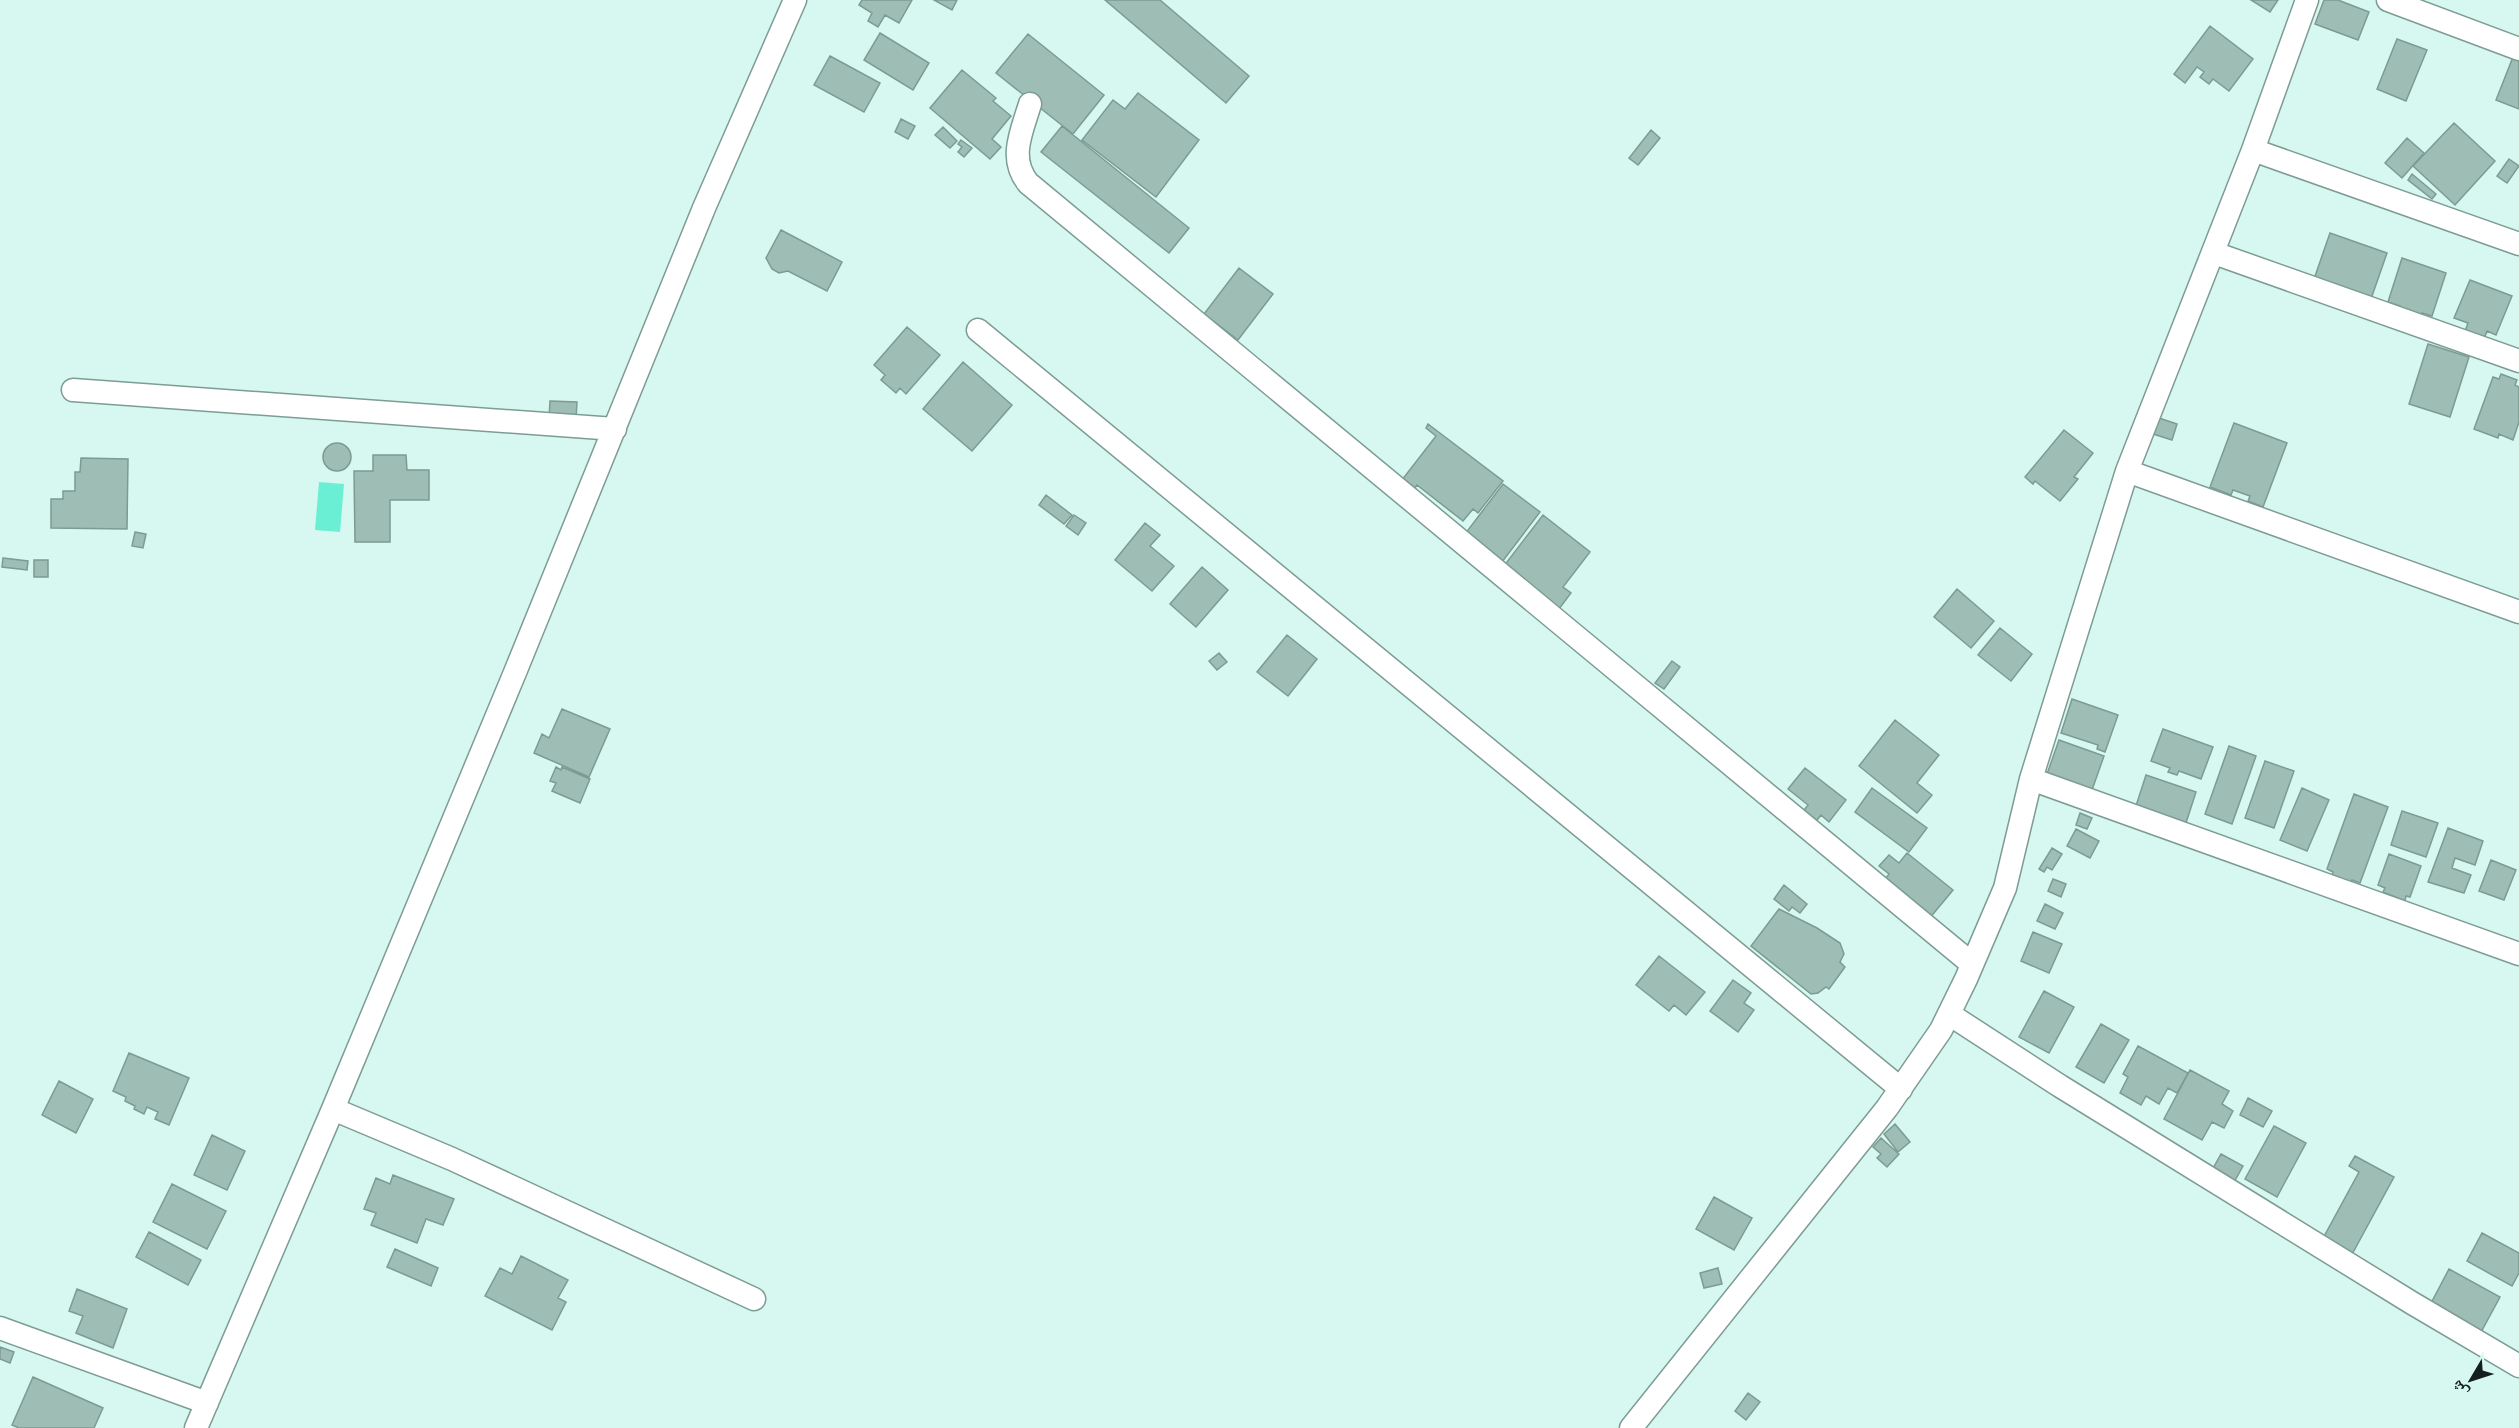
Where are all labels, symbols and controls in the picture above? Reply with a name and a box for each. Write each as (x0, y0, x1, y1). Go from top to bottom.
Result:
north arrow (2441, 1350, 2501, 1410)
text: ش (2445, 1376, 2473, 1403)

